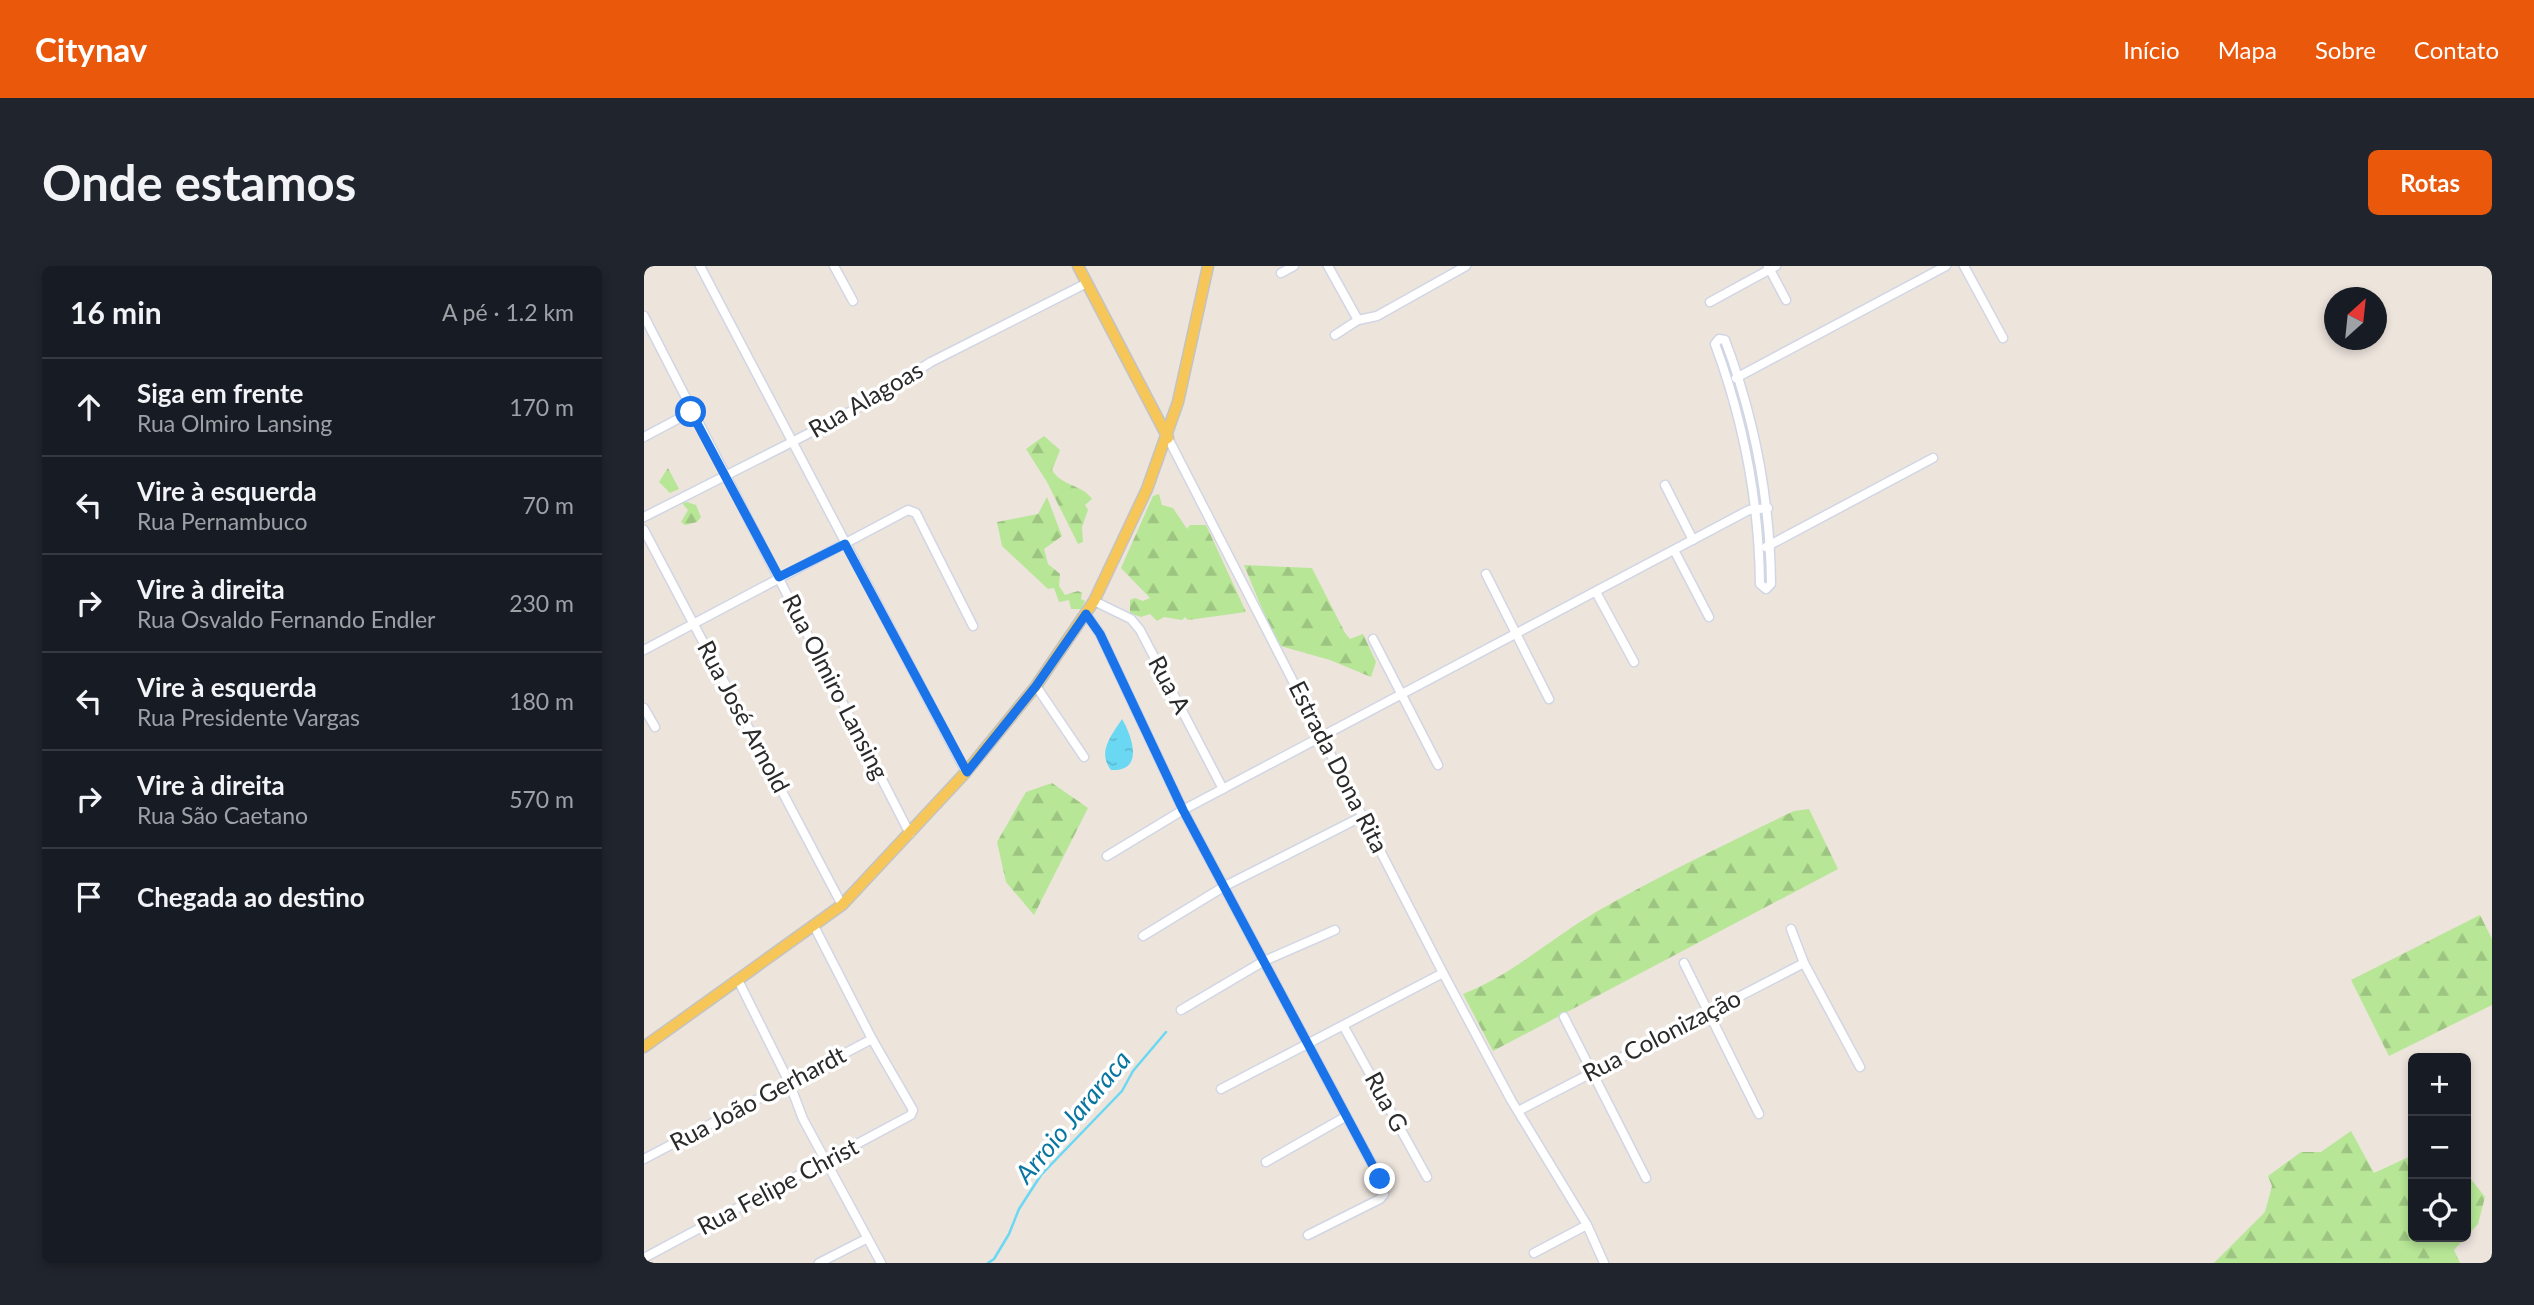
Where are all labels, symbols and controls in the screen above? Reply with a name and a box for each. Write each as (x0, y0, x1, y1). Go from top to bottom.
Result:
text: Citynav (35, 29, 147, 69)
text: Início (2123, 35, 2180, 64)
text: Mapa (2218, 35, 2277, 64)
text: Sobre (2315, 35, 2376, 64)
text: Contato (2414, 35, 2499, 64)
button: Rotas (2368, 150, 2492, 215)
text: Onde estamos (42, 153, 356, 211)
north arrow (2324, 287, 2387, 350)
text: 16 min (70, 294, 162, 330)
text: A pé · 1.2 km (442, 298, 574, 326)
street label: Rua Alagoas (803, 354, 928, 443)
text: Siga em frente (137, 377, 304, 409)
icon: ahead (70, 388, 108, 426)
text: 170 m (509, 393, 574, 421)
route start (675, 396, 706, 427)
text: Rua Olmiro Lansing (137, 409, 332, 437)
text: Vire à esquerda (137, 475, 317, 507)
icon: left (70, 486, 108, 524)
text: 70 m (523, 491, 574, 519)
text: Rua Pernambuco (137, 507, 308, 535)
text: Vire à direita (137, 573, 285, 605)
icon: right (70, 584, 108, 622)
text: 230 m (509, 589, 574, 617)
street label: Rua Olmiro Lansing (777, 589, 896, 784)
text: Rua Osvaldo Fernando Endler (137, 605, 435, 633)
street label: Rua José Arnold (692, 635, 797, 797)
street label: Rua A (1143, 650, 1198, 719)
text: Vire à esquerda (137, 671, 317, 703)
street label: Estrada Dona Rita (1284, 676, 1395, 857)
icon: left (70, 682, 108, 720)
text: 180 m (509, 687, 574, 715)
text: Rua Presidente Vargas (137, 703, 360, 731)
text: Vire à direita (137, 769, 285, 801)
icon: right (70, 780, 108, 818)
text: 570 m (509, 785, 574, 813)
text: Rua São Caetano (137, 801, 308, 829)
icon: arrive (70, 878, 108, 916)
text: Chegada ao destino (137, 881, 365, 913)
street label: Rua Colonização (1577, 982, 1745, 1087)
street label: Rua João Gerhardt (665, 1039, 850, 1156)
water label: Arroio Jararaca (1007, 1044, 1137, 1190)
map controls (2408, 1053, 2471, 1242)
button: + (2408, 1053, 2471, 1116)
street label: Rua G (1360, 1066, 1415, 1136)
button: − (2408, 1116, 2471, 1179)
street label: Rua Felipe Christ (692, 1131, 863, 1240)
route end (1364, 1163, 1395, 1194)
button: locate (2408, 1179, 2471, 1242)

